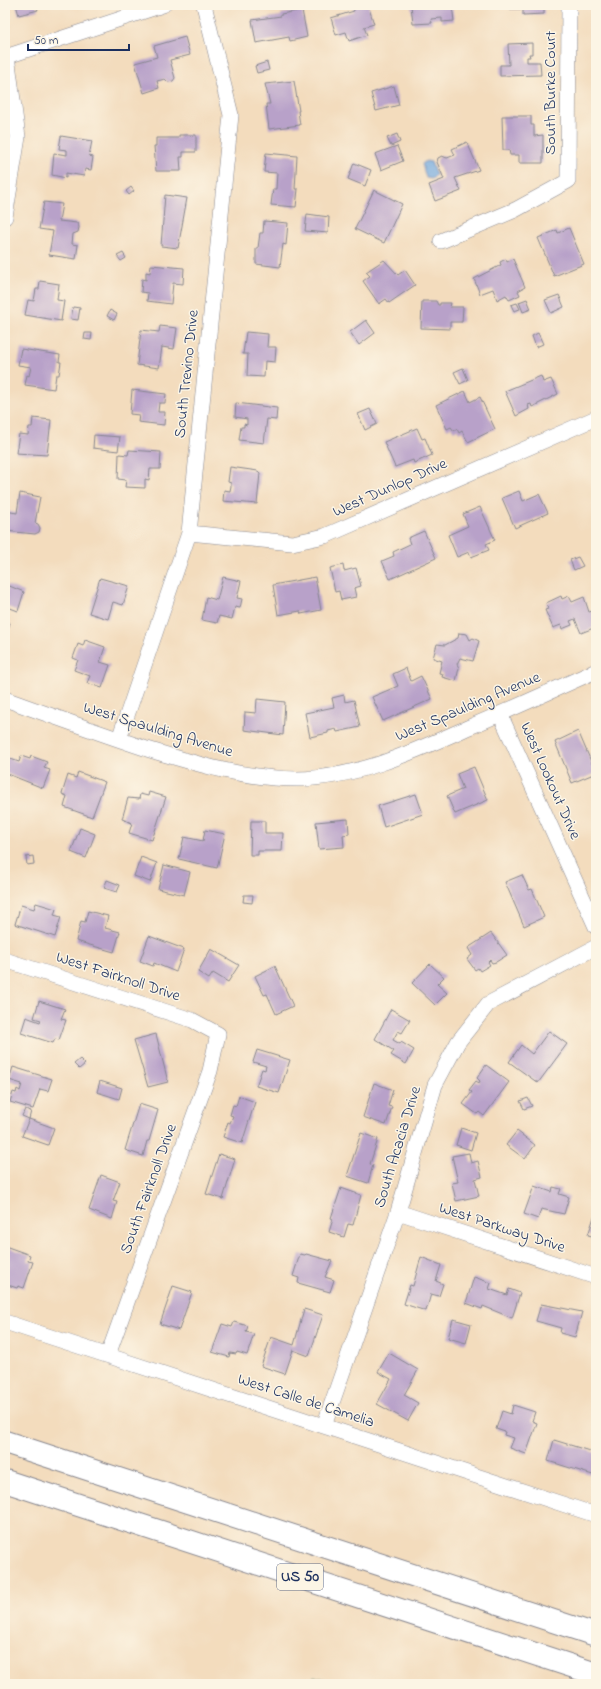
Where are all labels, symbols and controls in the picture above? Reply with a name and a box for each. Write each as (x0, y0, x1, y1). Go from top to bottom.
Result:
scale bar (28, 26, 129, 52)
street label: South Burke Court (539, 30, 563, 155)
text: 50 m (34, 32, 58, 50)
street label: South Trevino Drive (168, 308, 206, 439)
street label: West Dunlop Drive (329, 452, 452, 524)
street label: West Spaulding Avenue (392, 665, 545, 748)
street label: West Spaulding Avenue (80, 696, 237, 764)
street label: West Lookout Drive (513, 718, 587, 844)
street label: West Fairknoll Drive (53, 946, 184, 1009)
street label: South Acacia Drive (368, 1082, 428, 1211)
street label: South Fairknoll Drive (114, 1120, 184, 1257)
street label: West Parkway Drive (436, 1196, 569, 1260)
street label: West Calle de Camelia (235, 1368, 377, 1434)
road number: US 50 (277, 1564, 323, 1590)

